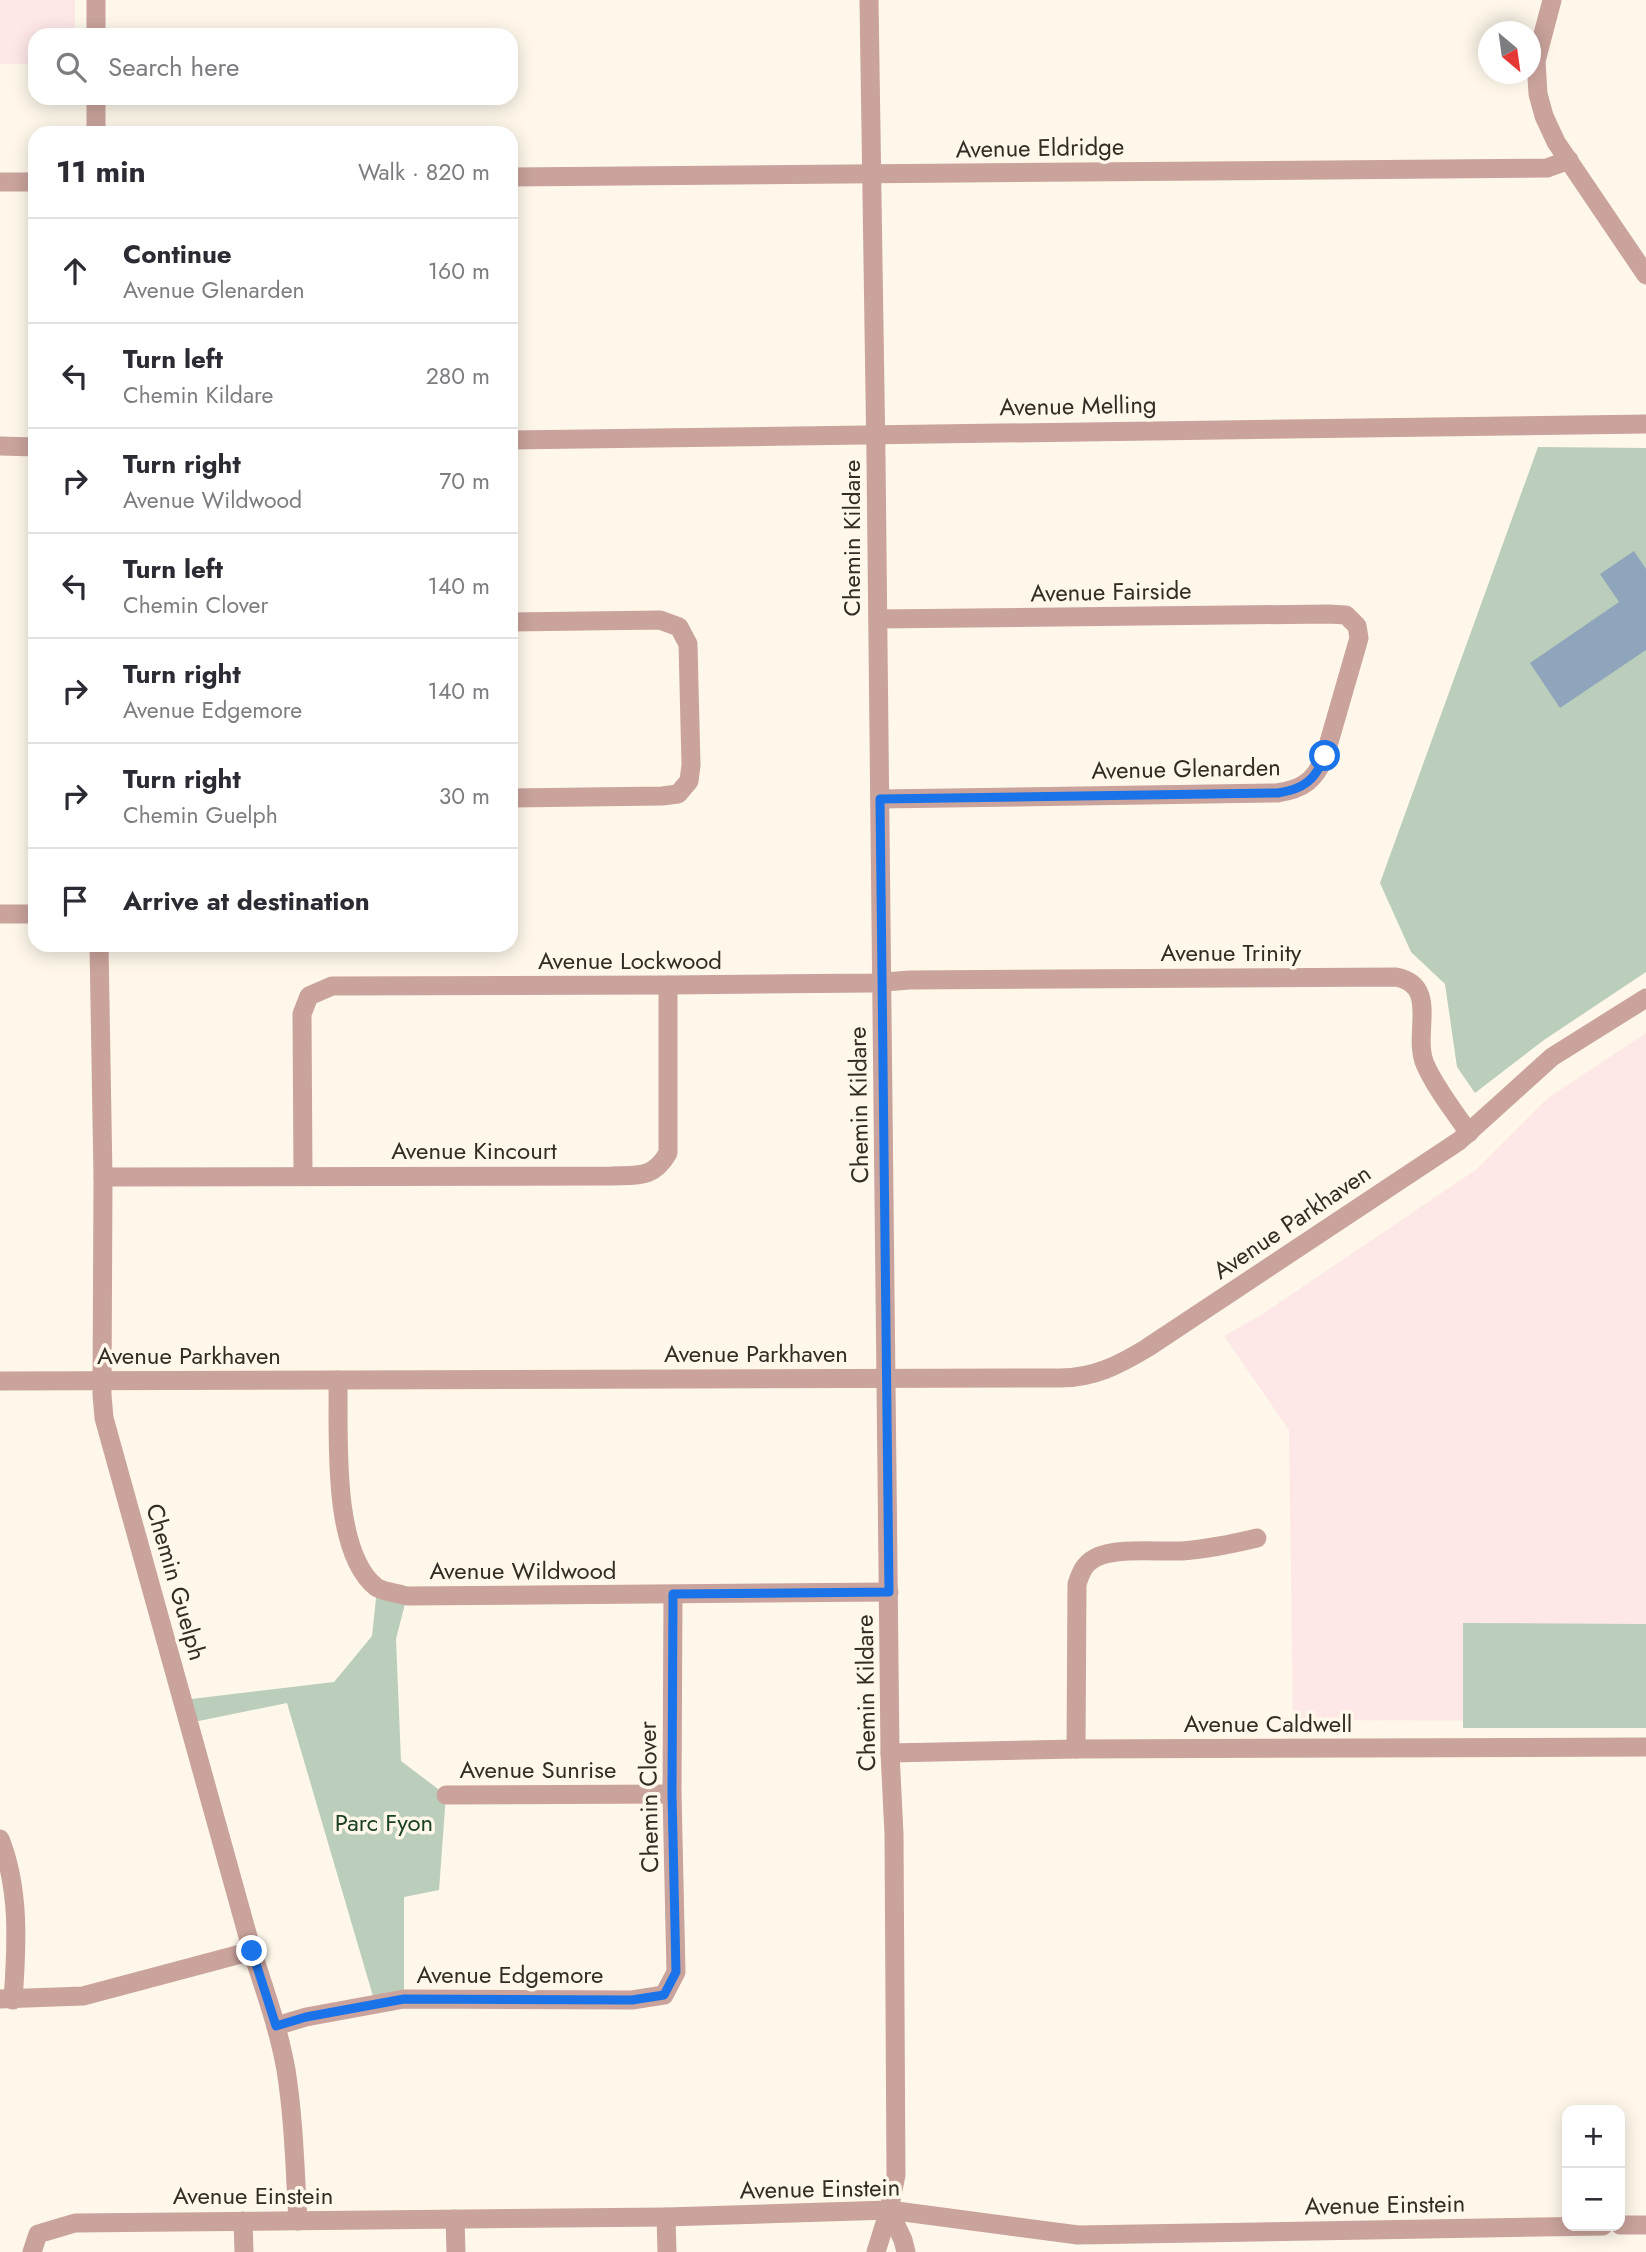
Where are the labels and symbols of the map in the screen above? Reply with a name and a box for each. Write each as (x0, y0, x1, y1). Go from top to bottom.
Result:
north arrow (1478, 21, 1541, 84)
street label: Avenue Eldridge (955, 129, 1125, 166)
street label: Avenue Melling (999, 387, 1157, 424)
street label: Chemin Kildare (834, 460, 869, 616)
street label: Avenue Fairside (1030, 573, 1192, 610)
route start (1309, 740, 1340, 771)
street label: Avenue Glenarden (1091, 749, 1281, 788)
street label: Avenue Trinity (1161, 935, 1302, 970)
street label: Avenue Lockwood (538, 943, 722, 978)
street label: Chemin Kildare (840, 1026, 877, 1184)
street label: Avenue Kincourt (391, 1133, 557, 1168)
street label: Avenue Parkhaven (1206, 1156, 1378, 1288)
street label: Avenue Parkhaven (664, 1336, 848, 1371)
street label: Avenue Parkhaven (97, 1338, 281, 1373)
street label: Chemin Guelph (137, 1499, 216, 1664)
street label: Avenue Wildwood (429, 1553, 617, 1588)
street label: Chemin Kildare (847, 1614, 884, 1772)
street label: Avenue Caldwell (1184, 1706, 1352, 1741)
street label: Chemin Clover (630, 1720, 667, 1873)
street label: Avenue Sunrise (460, 1752, 616, 1787)
park label: Parc Fyon (335, 1805, 433, 1840)
route end (236, 1935, 267, 1966)
street label: Avenue Edgemore (417, 1957, 603, 1992)
street label: Avenue Einstein (739, 2170, 901, 2207)
street label: Avenue Einstein (173, 2178, 333, 2213)
street label: Avenue Einstein (1304, 2186, 1466, 2223)

